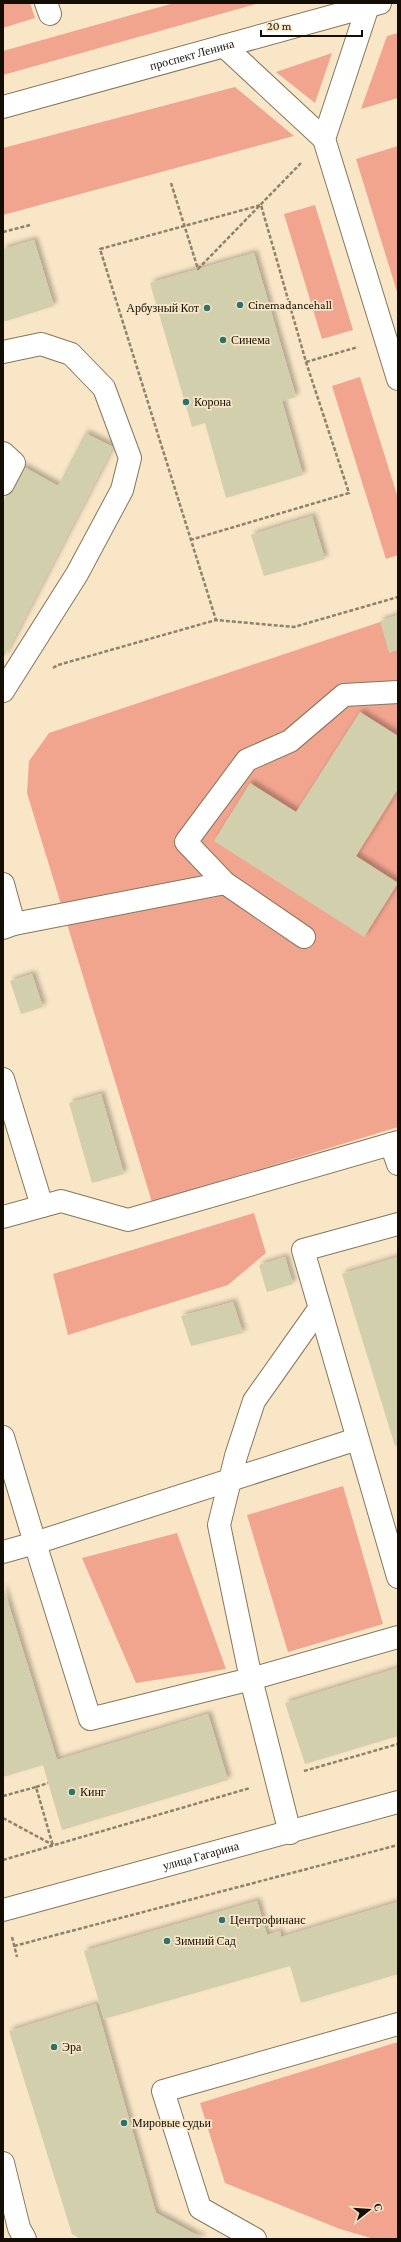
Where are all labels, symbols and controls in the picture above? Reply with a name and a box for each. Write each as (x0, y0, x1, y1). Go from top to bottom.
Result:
scale bar (261, 12, 362, 38)
text: 20 m (267, 19, 292, 33)
street label: проспект Ленина (148, 36, 236, 73)
place label: Cinemadancehall (248, 298, 332, 312)
marker: Cinemadancehall (235, 300, 245, 310)
place label: Арбузный Кот (126, 301, 200, 315)
marker: Арбузный Кот (202, 303, 212, 313)
place label: Синема (231, 333, 271, 347)
marker: Синема (218, 335, 228, 345)
place label: Корона (194, 395, 232, 409)
marker: Корона (181, 397, 191, 407)
place label: Кинг (80, 1785, 106, 1799)
marker: Кинг (67, 1787, 77, 1797)
street label: улица Гагарина (161, 1839, 241, 1873)
place label: Центрофинанс (230, 1913, 306, 1927)
marker: Центрофинанс (217, 1915, 227, 1925)
place label: Зимний Сад (175, 1934, 236, 1948)
marker: Зимний Сад (162, 1936, 172, 1946)
place label: Эра (62, 2040, 82, 2054)
marker: Эра (49, 2042, 59, 2052)
place label: Мировые судьи (132, 2116, 211, 2130)
marker: Мировые судьи (119, 2118, 129, 2128)
north arrow (349, 2190, 389, 2230)
text: С (372, 2202, 385, 2213)

